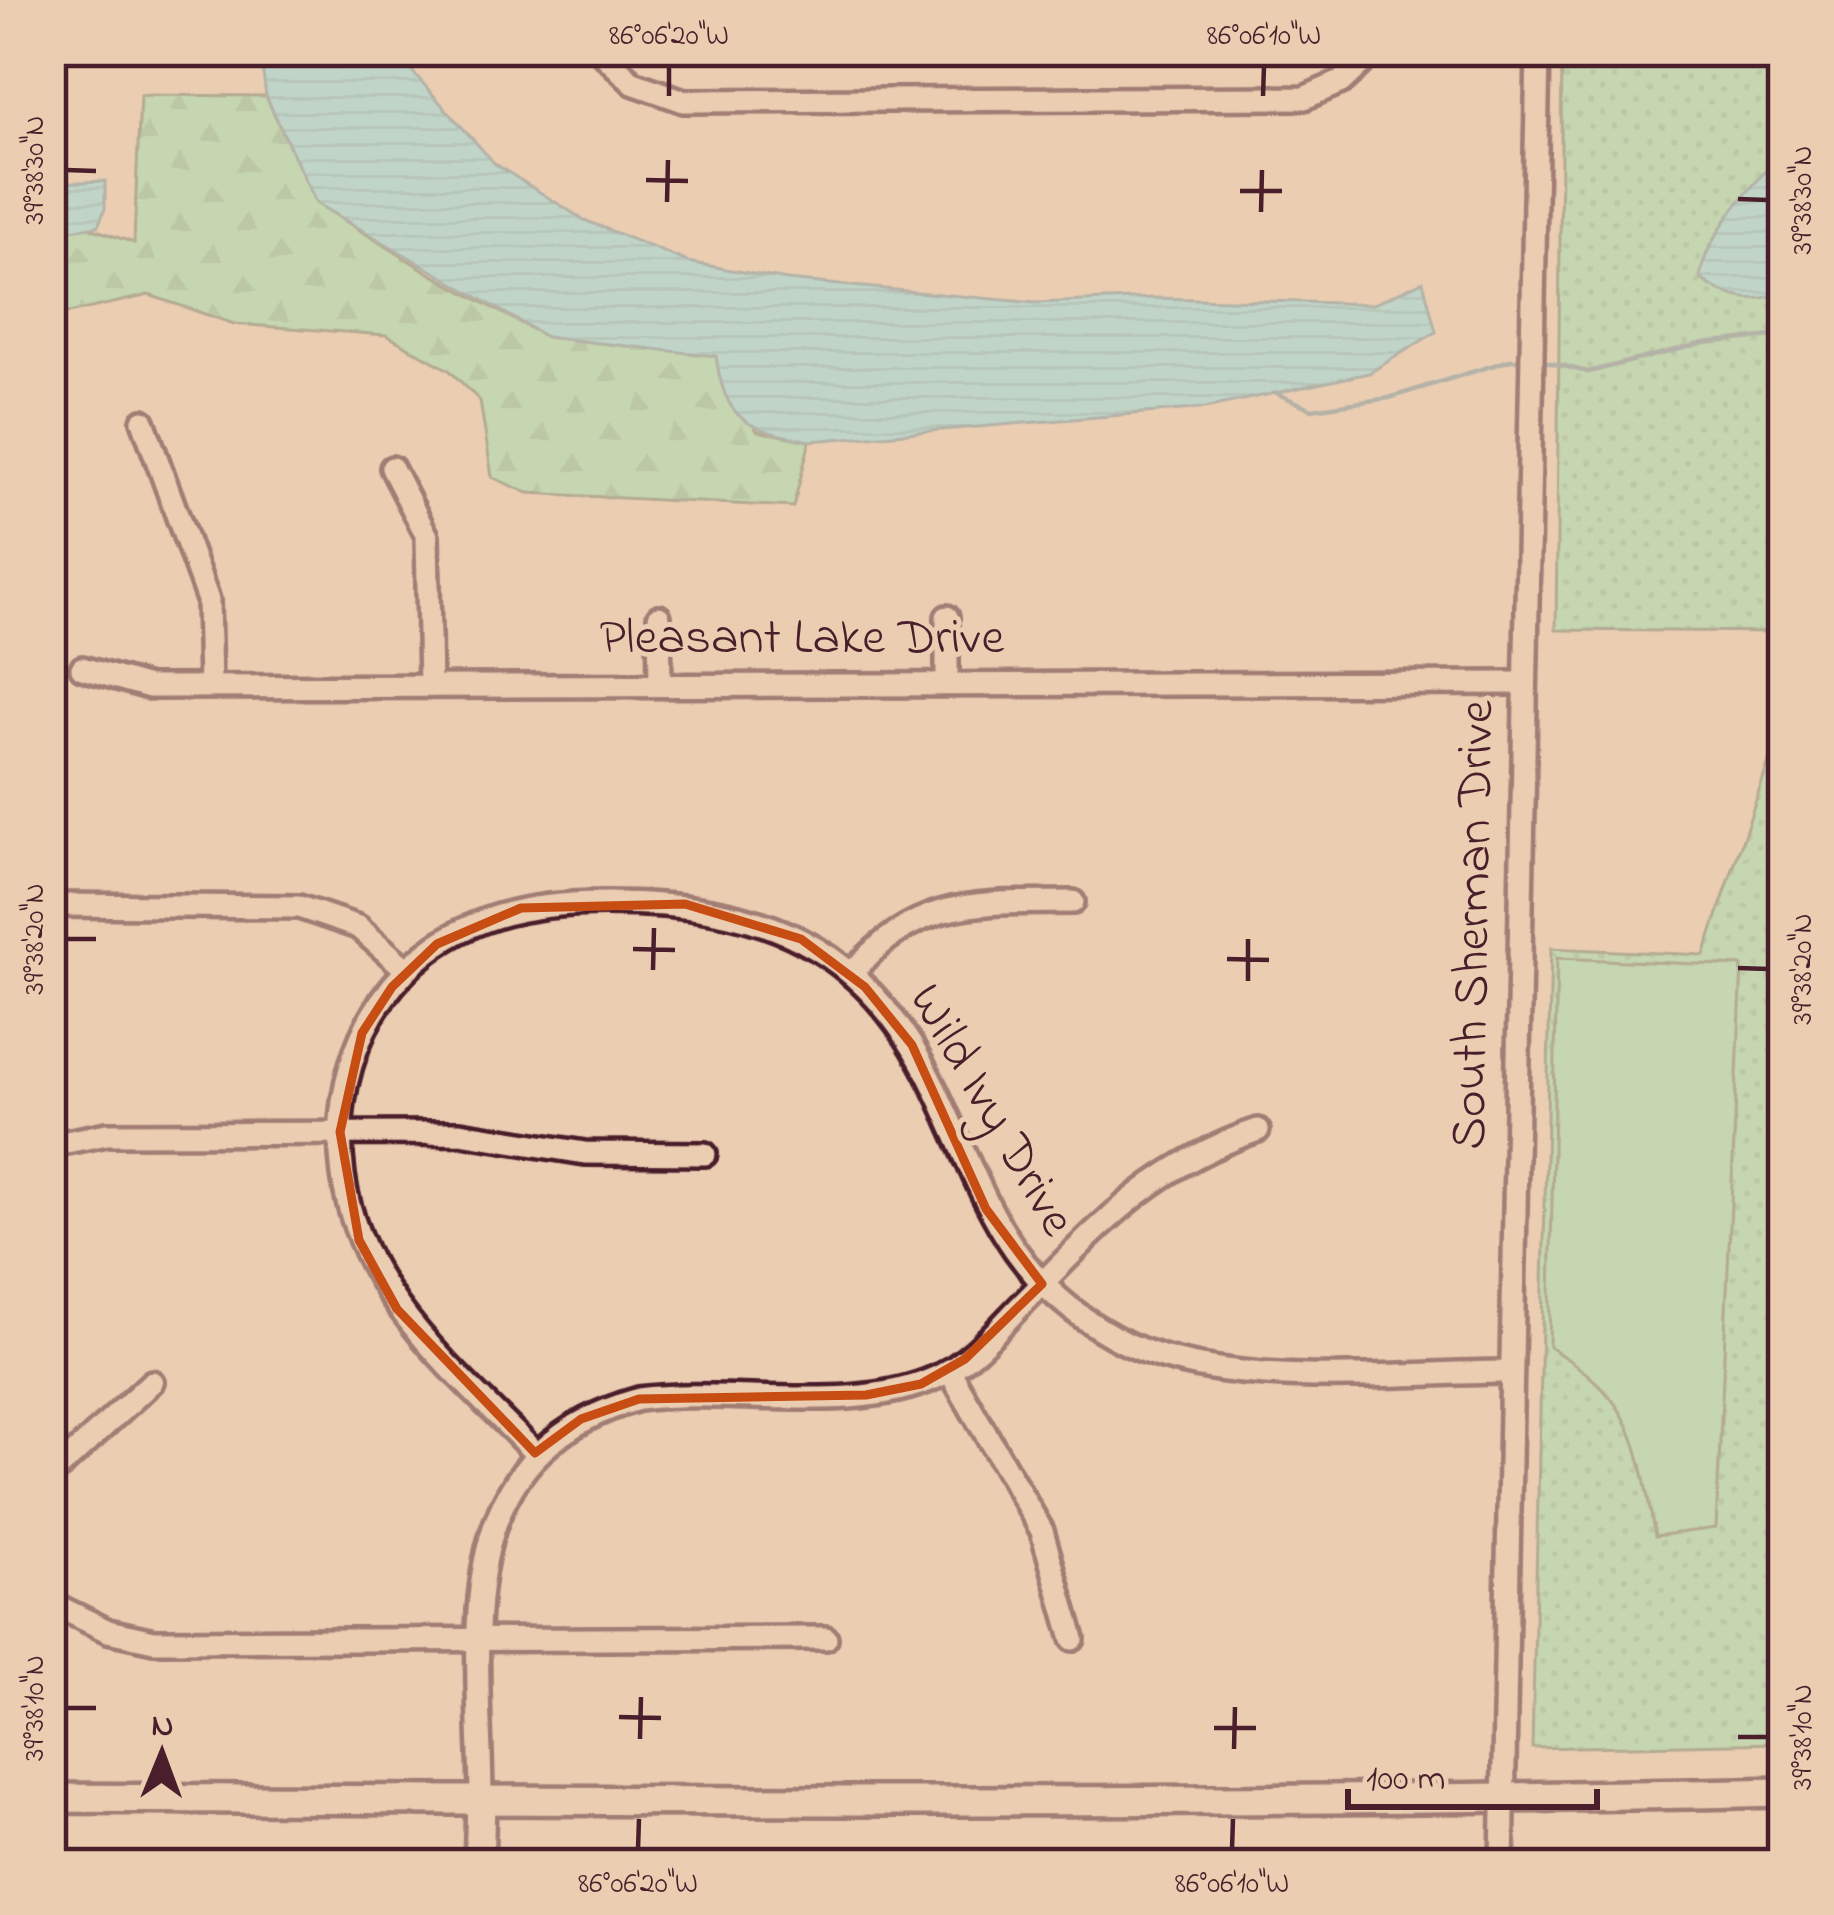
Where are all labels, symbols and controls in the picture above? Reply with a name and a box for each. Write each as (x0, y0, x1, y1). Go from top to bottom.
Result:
text: 86°06'20"W (609, 15, 729, 59)
text: 86°06'10"W (1207, 15, 1321, 59)
text: 39°38'30"N (14, 116, 58, 224)
text: 39°38'30"N (1782, 146, 1826, 254)
street label: Pleasant Lake Drive (600, 602, 1005, 677)
street label: South Sherman Drive (1434, 699, 1516, 1150)
text: 39°38'20"N (14, 883, 58, 995)
text: 39°38'20"N (1782, 913, 1826, 1025)
street label: Wild Ivy Drive (887, 971, 1093, 1251)
text: 39°38'10"N (14, 1655, 58, 1761)
text: 39°38'10"N (1782, 1684, 1826, 1790)
north arrow (102, 1693, 222, 1813)
text: N (151, 1703, 174, 1751)
scale bar (1348, 1735, 1597, 1809)
text: 100 m (1366, 1754, 1446, 1807)
text: 86°06'20"W (578, 1863, 698, 1907)
text: 86°06'10"W (1175, 1863, 1289, 1907)

